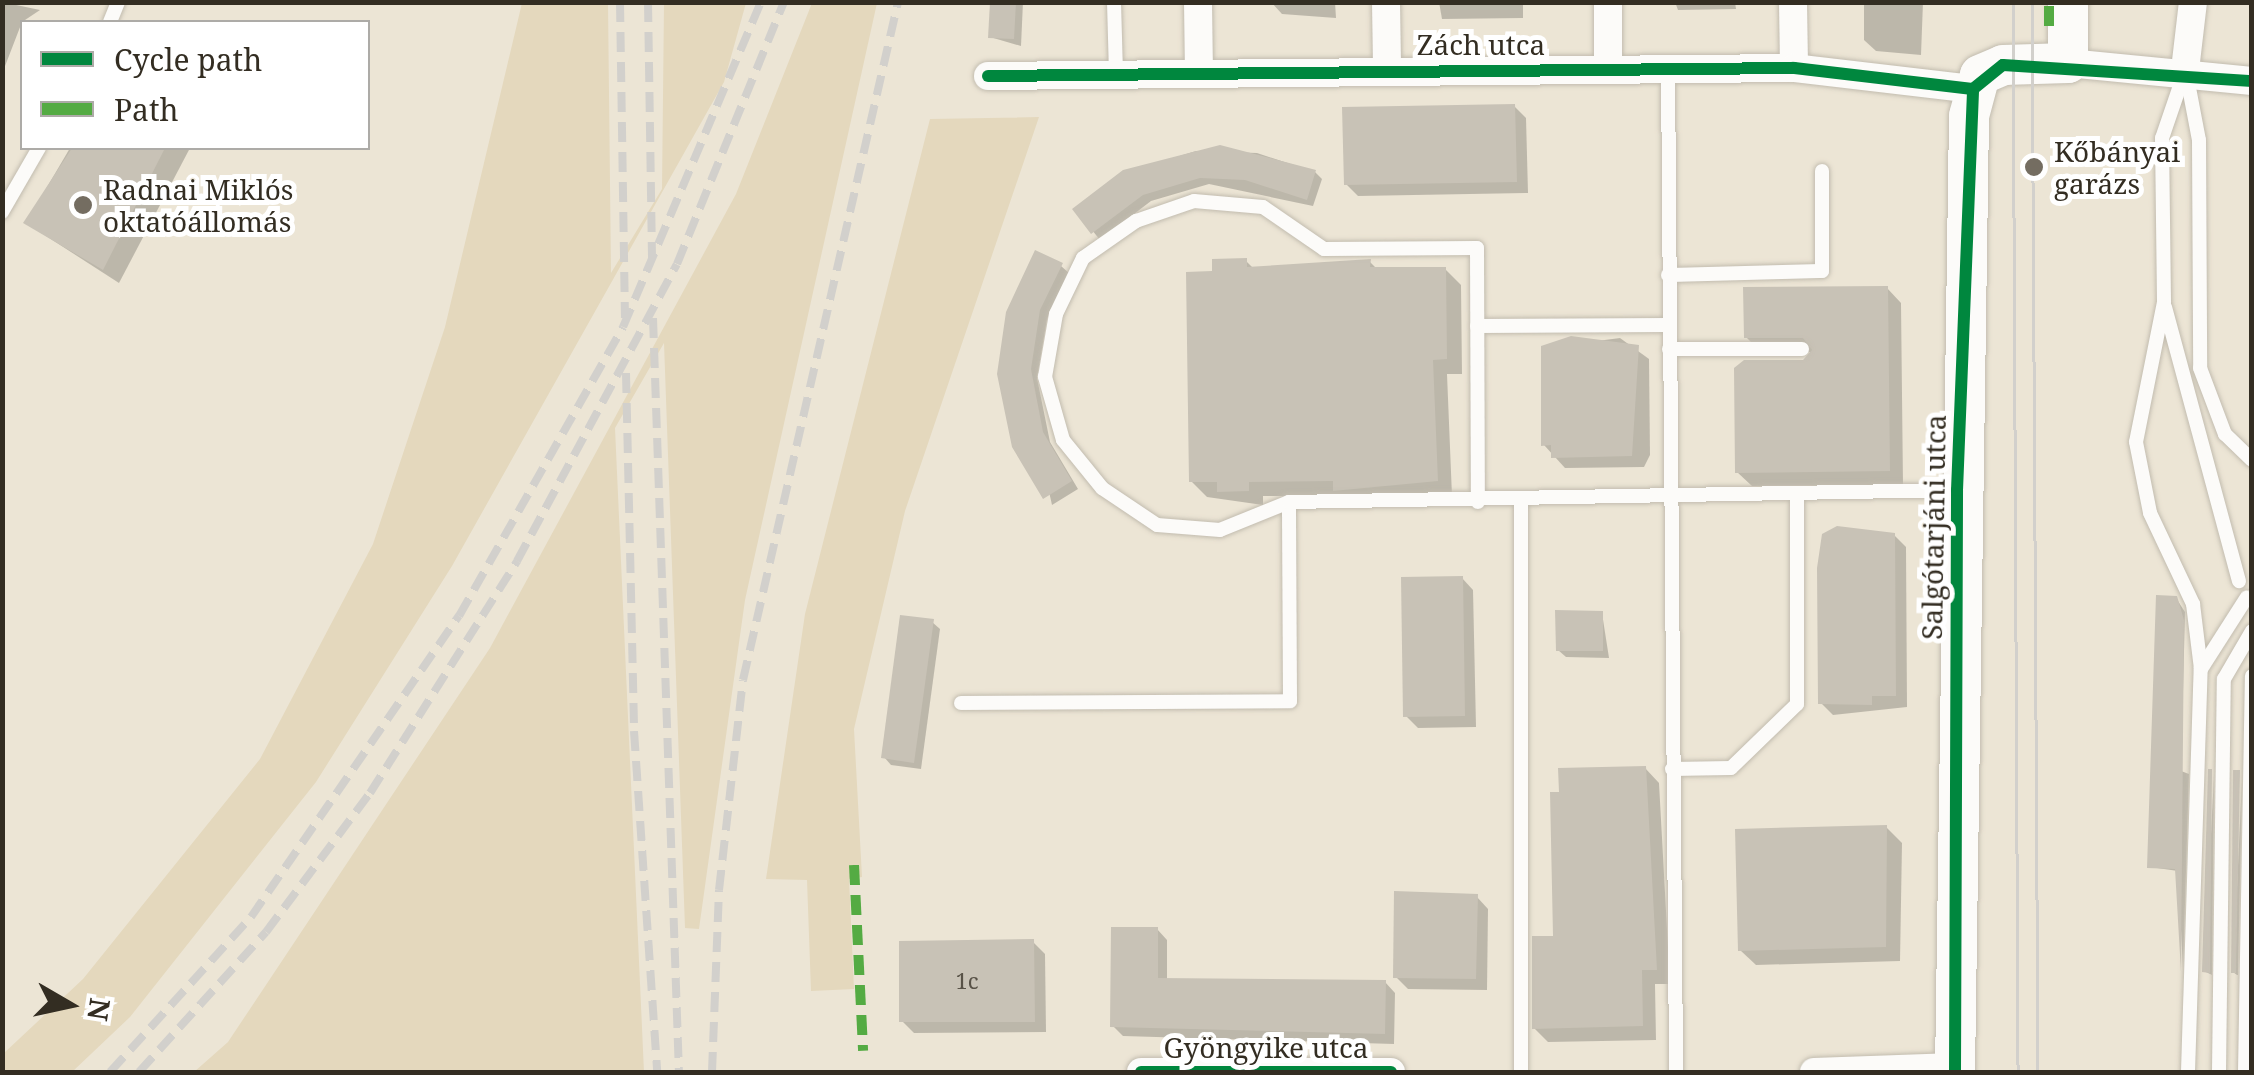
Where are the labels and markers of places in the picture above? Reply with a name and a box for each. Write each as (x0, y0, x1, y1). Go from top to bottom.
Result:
place label: Kőbányai garázs (2054, 134, 2180, 200)
marker: Kőbányai garázs (2023, 156, 2045, 178)
place label: Radnai Miklós oktatóállomás (103, 172, 293, 238)
marker: Radnai Miklós oktatóállomás (72, 194, 94, 216)

